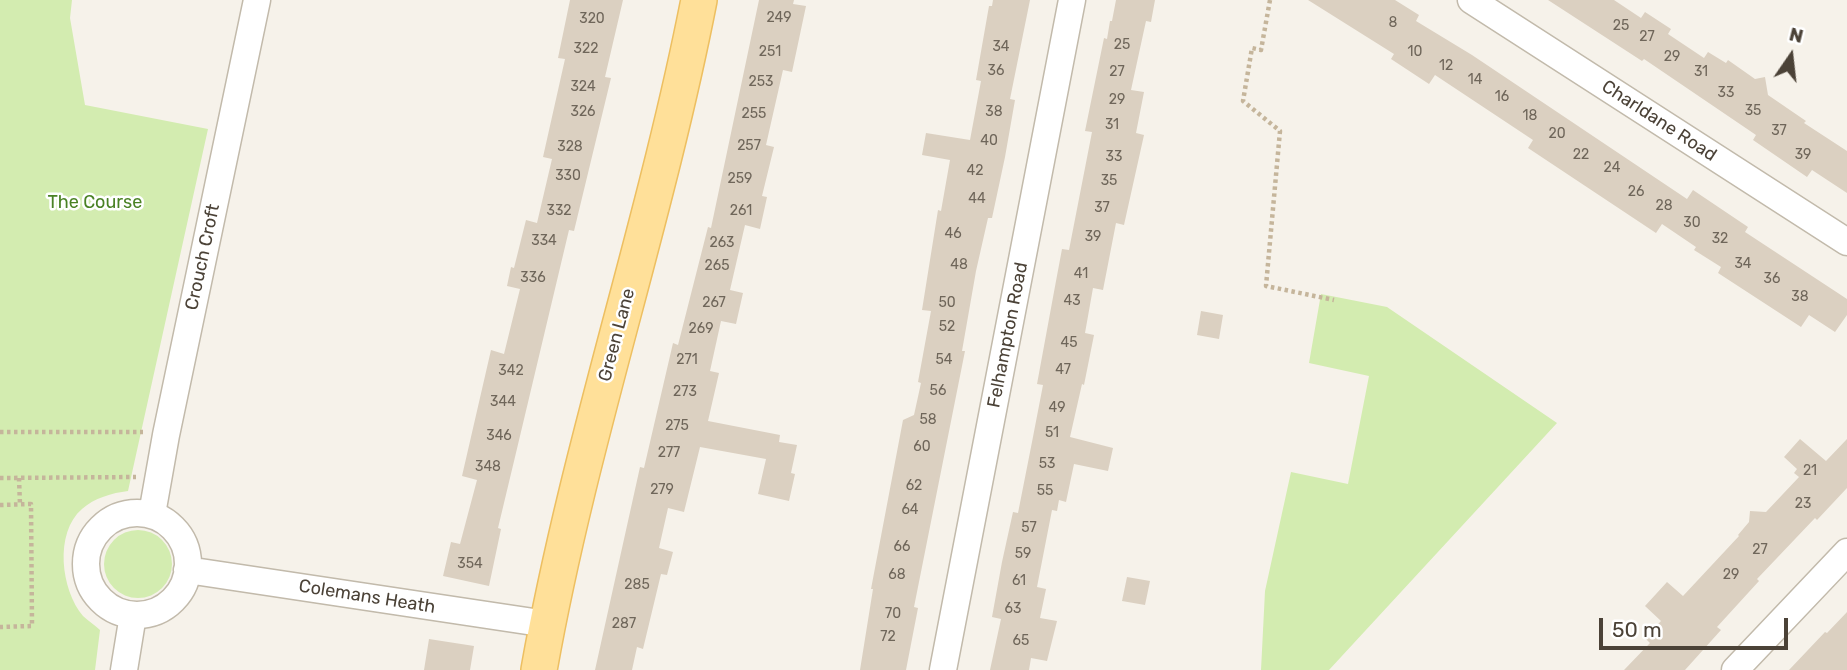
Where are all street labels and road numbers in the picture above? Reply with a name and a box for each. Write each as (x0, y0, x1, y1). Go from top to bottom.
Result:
street label: Charldane Road (1597, 76, 1721, 166)
street label: Crouch Croft (181, 202, 225, 312)
street label: Felhampton Road (983, 260, 1033, 410)
street label: Green Lane (594, 286, 640, 384)
street label: Colemans Heath (297, 576, 437, 618)

